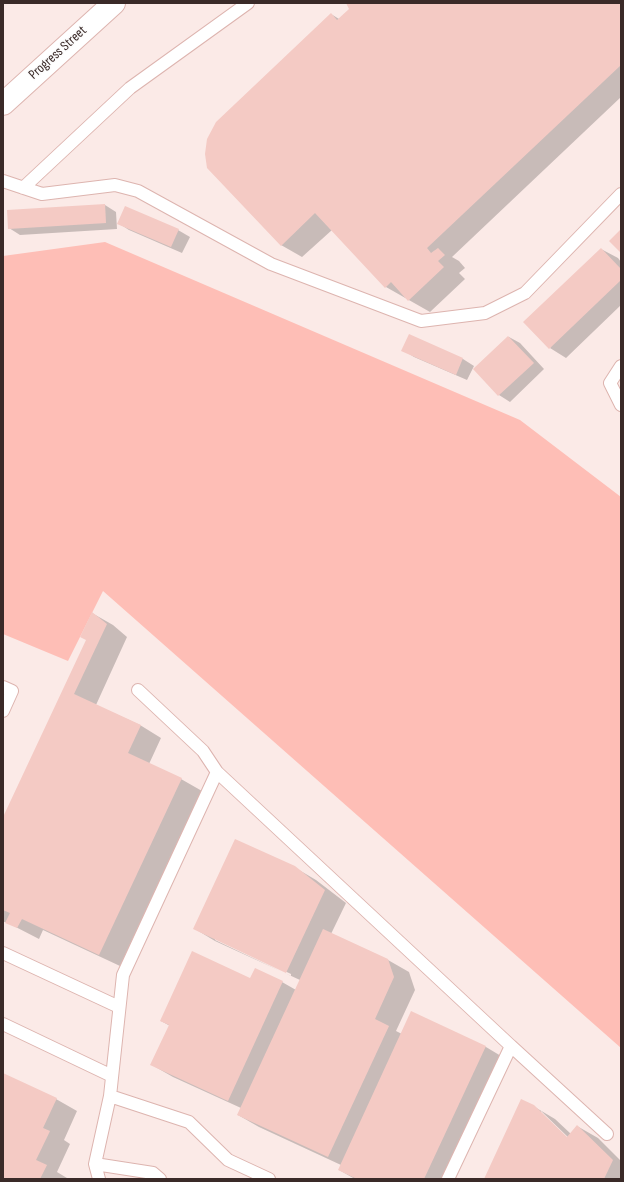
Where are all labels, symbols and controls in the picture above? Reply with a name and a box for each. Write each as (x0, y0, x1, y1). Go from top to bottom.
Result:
street label: Progress Street (26, 23, 90, 83)

